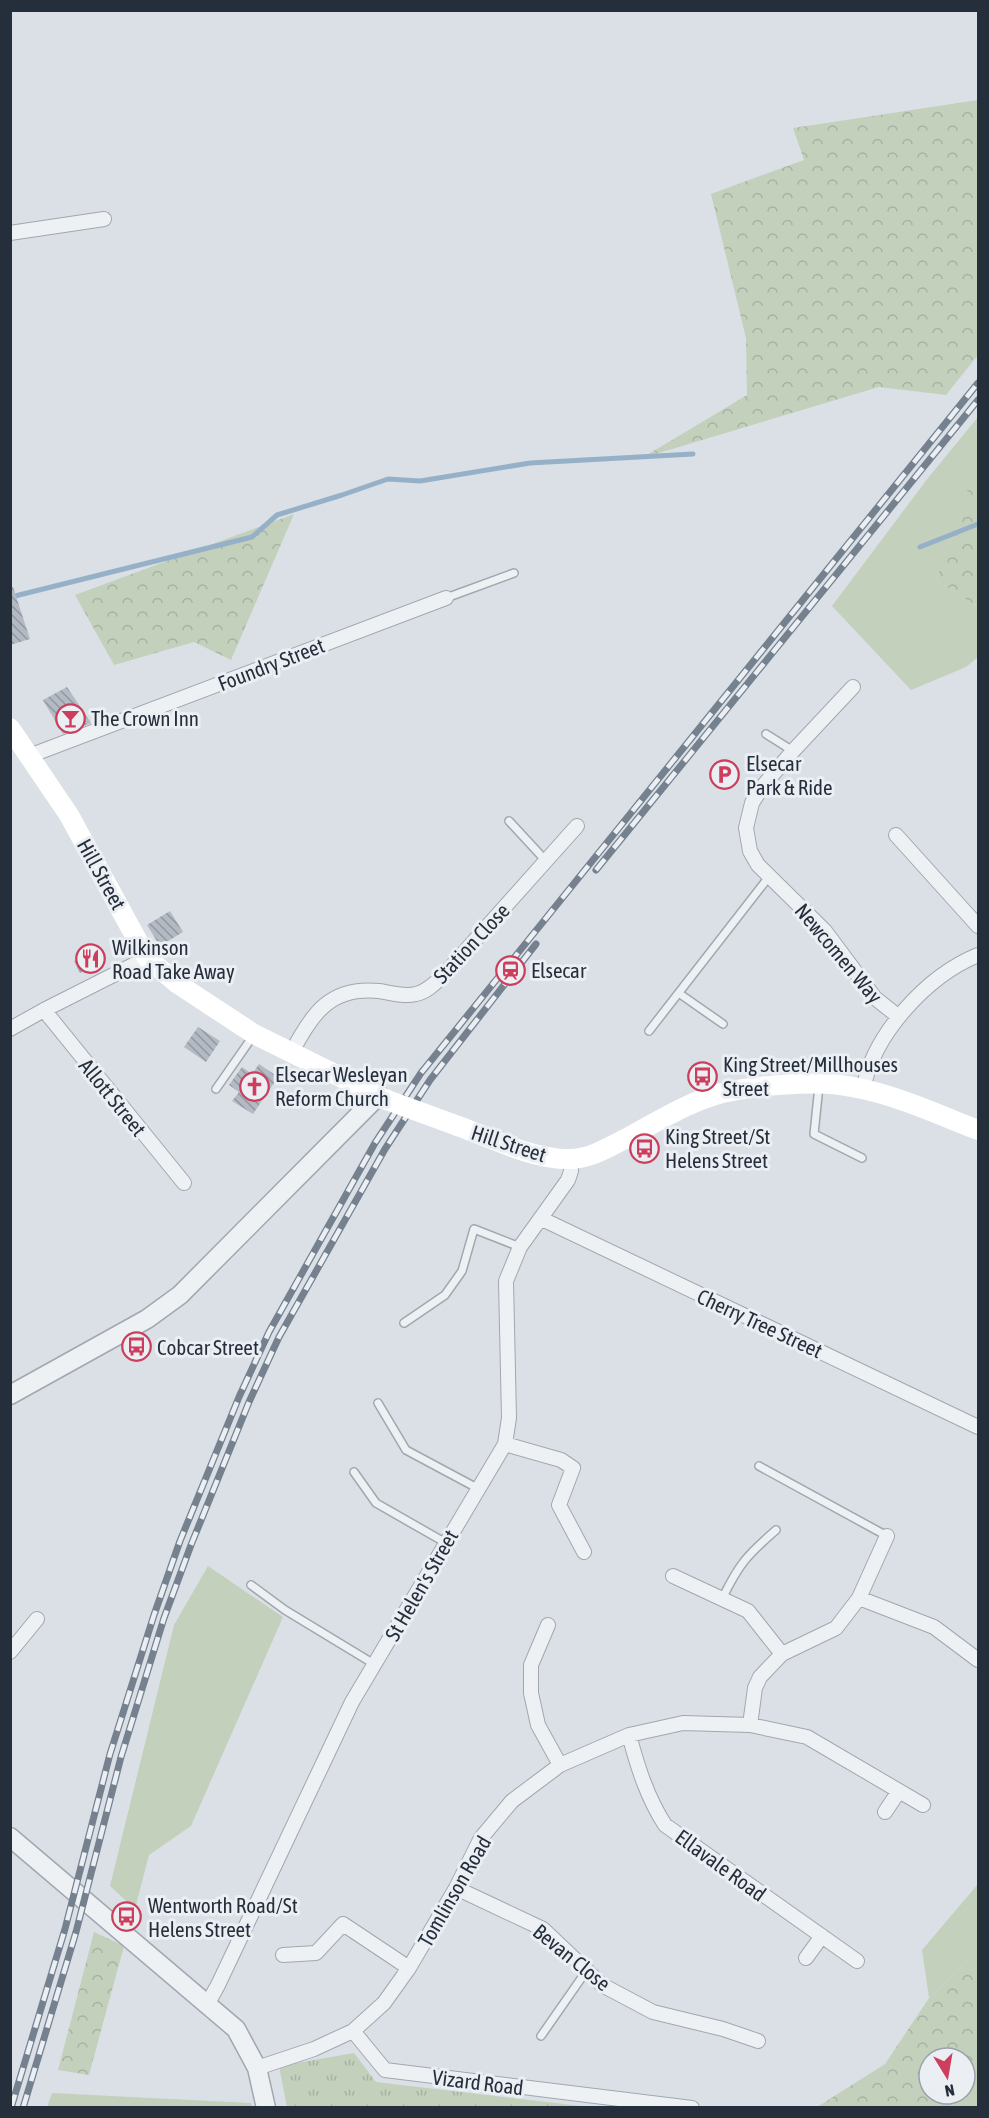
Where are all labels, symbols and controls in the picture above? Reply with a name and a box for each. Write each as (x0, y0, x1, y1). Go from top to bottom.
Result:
street label: Foundry Street (214, 633, 328, 695)
bar icon: The Crown Inn (54, 702, 86, 734)
place label: The Crown Inn (91, 706, 199, 730)
place label: Elsecar Park & Ride (746, 751, 833, 799)
parking icon: Elsecar Park & Ride (709, 759, 741, 791)
street label: Hill Street (73, 834, 131, 914)
street label: Station Close (428, 898, 514, 988)
street label: Newcomen Way (790, 898, 888, 1008)
place label: Wilkinson Road Take Away (112, 935, 235, 983)
restaurant icon: Wilkinson Road Take Away (75, 943, 107, 975)
station icon: Elsecar (494, 954, 526, 986)
place label: Elsecar (531, 958, 587, 982)
place label: King Street/Millhouses Street (723, 1052, 898, 1100)
street label: Allott Street (75, 1054, 151, 1140)
bus stop icon: King Street/Millhouses Street (686, 1060, 718, 1092)
place label: Elsecar Wesleyan Reform Church (275, 1062, 408, 1110)
church icon: Elsecar Wesleyan Reform Church (238, 1070, 270, 1102)
street label: Hill Street (469, 1120, 549, 1166)
place label: King Street/St Helens Street (665, 1124, 770, 1172)
bus stop icon: King Street/St Helens Street (628, 1132, 660, 1164)
street label: Cherry Tree Street (694, 1284, 826, 1362)
bus stop icon: Cobcar Street (120, 1331, 152, 1363)
place label: Cobcar Street (157, 1335, 259, 1359)
street label: St Helen's Street (380, 1525, 462, 1645)
street label: Ellavale Road (671, 1824, 771, 1906)
street label: Tomlinson Road (413, 1831, 495, 1951)
place label: Wentworth Road/St Helens Street (148, 1893, 298, 1941)
bus stop icon: Wentworth Road/St Helens Street (111, 1901, 143, 1933)
street label: Bevan Close (529, 1919, 615, 1995)
north arrow (917, 2046, 977, 2106)
street label: Vizard Road (431, 2065, 525, 2099)
text: N (944, 2081, 956, 2100)

